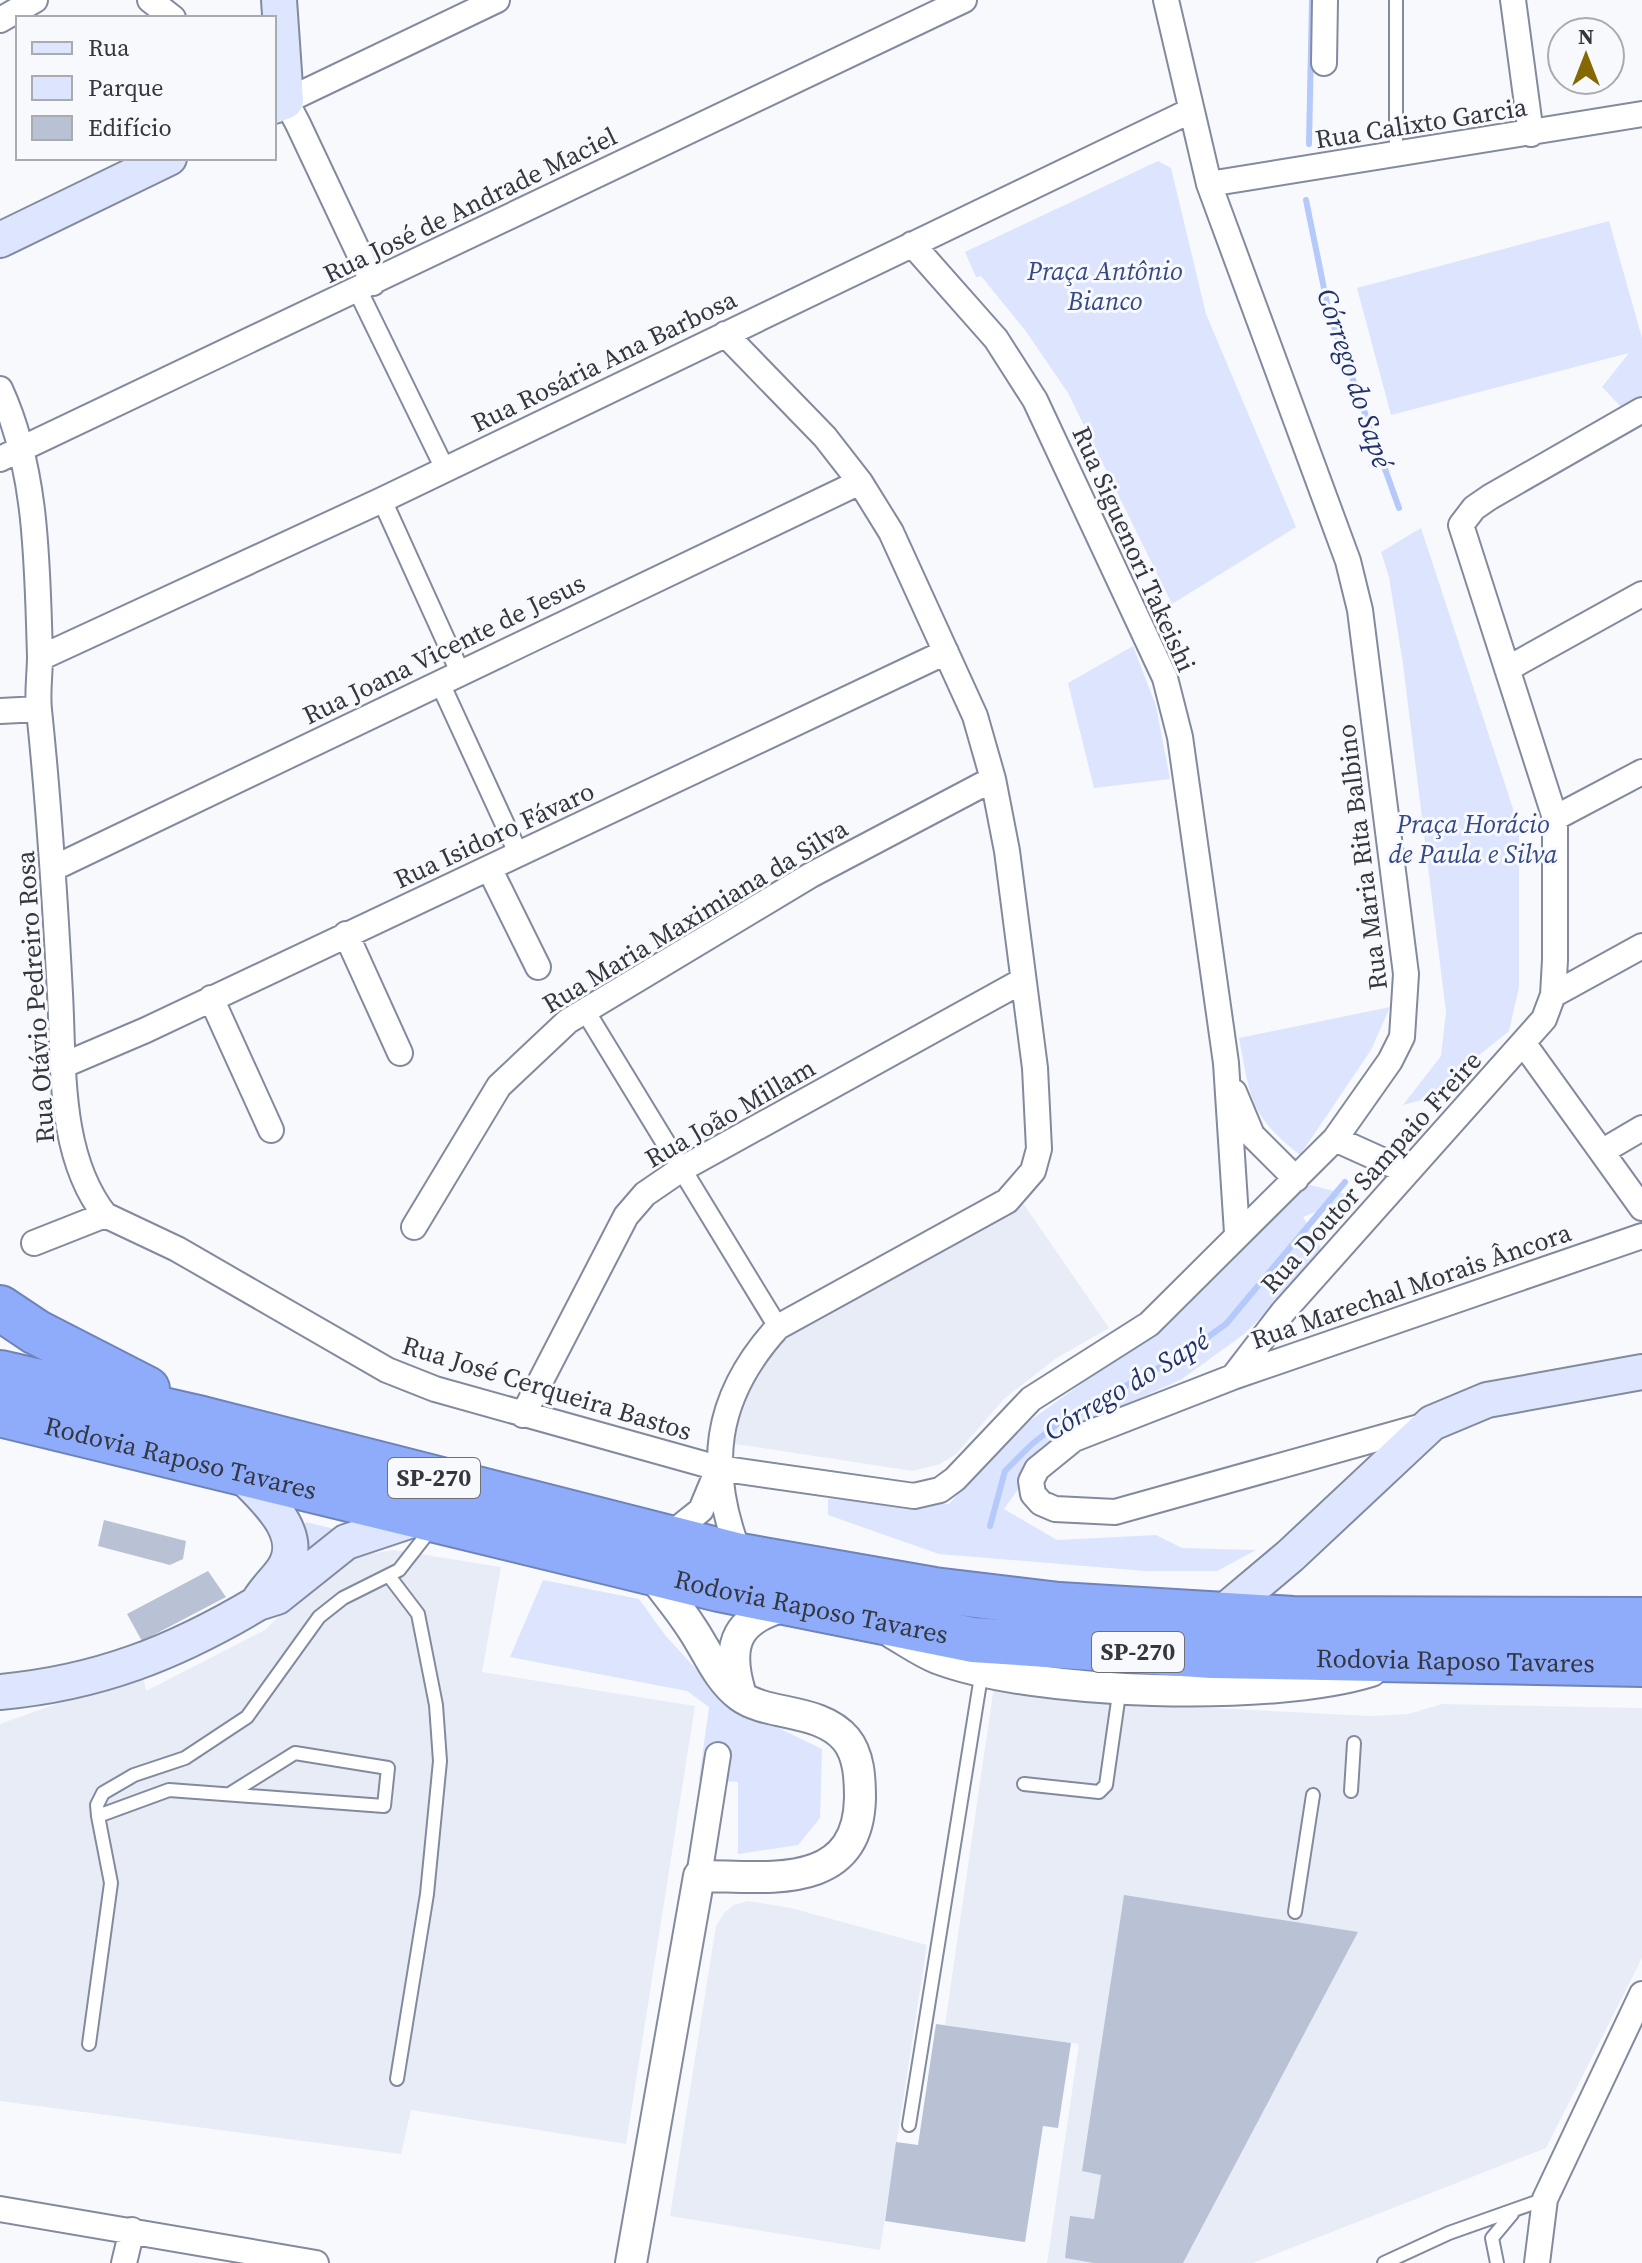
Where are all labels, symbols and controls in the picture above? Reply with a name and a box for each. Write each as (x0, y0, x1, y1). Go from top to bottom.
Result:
legend (16, 16, 276, 160)
north arrow (1546, 16, 1626, 96)
text: N (1578, 21, 1594, 51)
text: Rua (88, 31, 130, 64)
text: Parque (88, 71, 164, 104)
street label: Rua Calixto Garcia (1313, 88, 1530, 158)
text: Edifício (88, 111, 172, 144)
street label: Rua José de Andrade Maciel (317, 118, 623, 292)
park label: Praça Antônio Bianco (1026, 253, 1183, 319)
street label: Rua Rosária Ana Barbosa (465, 281, 743, 441)
water label: Córrego do Sapé (1308, 284, 1402, 474)
street label: Rua Siguenori Takeishi (1064, 421, 1204, 677)
street label: Rua Joana Vicente de Jesus (297, 565, 591, 733)
street label: Rua Maria Rita Balbino (1328, 722, 1396, 992)
street label: Rua Isidoro Fávaro (388, 773, 600, 897)
park label: Praça Horácio de Paula e Silva (1388, 806, 1558, 872)
street label: Rua Maria Maximiana da Silva (536, 810, 855, 1022)
street label: Rua Otávio Pedreiro Rosa (7, 849, 63, 1144)
street label: Rua Doutor Sampaio Freire (1252, 1043, 1490, 1301)
street label: Rua João Millam (638, 1050, 822, 1176)
street label: Rua Marechal Morais Âncora (1246, 1214, 1577, 1358)
water label: Córrego do Sapé (1036, 1320, 1217, 1449)
street label: Rua José Cerqueira Bastos (398, 1327, 696, 1449)
street label: Rodovia Raposo Tavares (41, 1408, 320, 1508)
road number: SP-270 (388, 1458, 480, 1498)
street label: Rodovia Raposo Tavares (671, 1561, 951, 1653)
road number: SP-270 (1092, 1632, 1184, 1672)
street label: Rodovia Raposo Tavares (1316, 1640, 1595, 1681)

